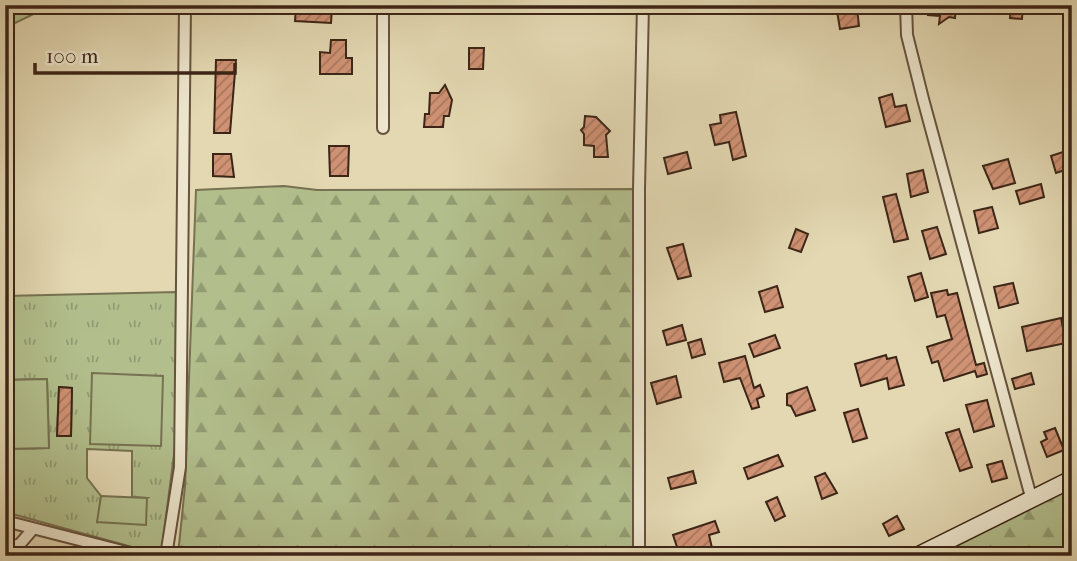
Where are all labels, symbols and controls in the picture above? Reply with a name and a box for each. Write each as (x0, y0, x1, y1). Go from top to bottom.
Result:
scale bar (35, 32, 234, 76)
text: 100 m (46, 44, 99, 68)

